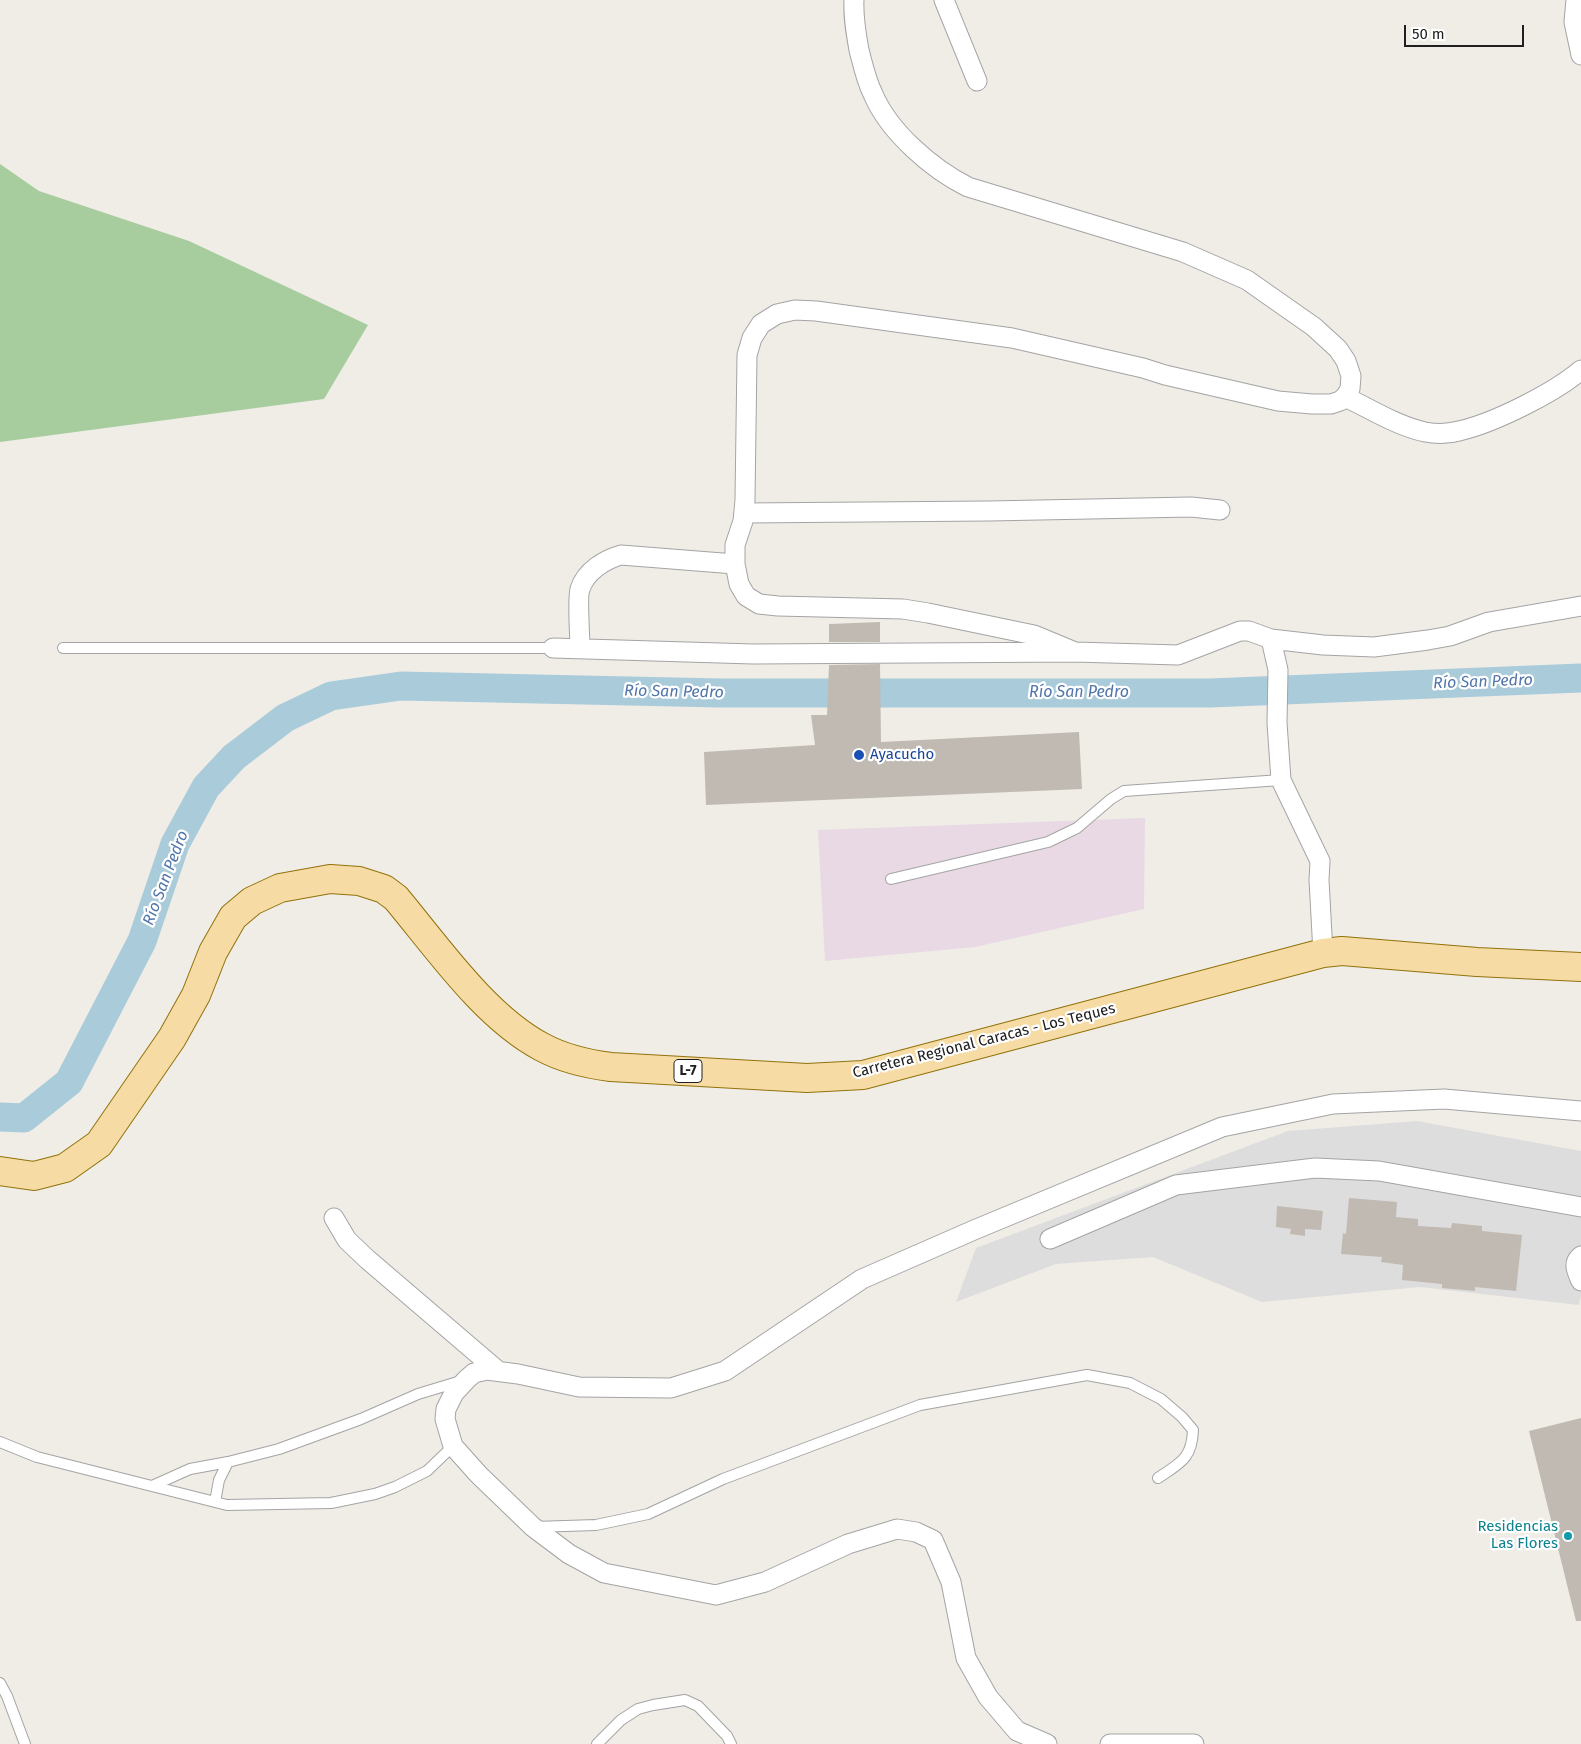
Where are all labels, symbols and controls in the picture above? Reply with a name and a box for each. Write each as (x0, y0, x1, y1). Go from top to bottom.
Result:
scale bar (1406, 15, 1526, 47)
text: 50 m (1412, 25, 1445, 43)
water label: Río San Pedro (1433, 671, 1533, 693)
water label: Río San Pedro (624, 682, 724, 702)
water label: Río San Pedro (1029, 683, 1129, 703)
place label: Ayacucho (870, 746, 934, 764)
marker: Ayacucho (852, 748, 866, 762)
water label: Río San Pedro (139, 828, 193, 928)
street label: Carretera Regional Caracas - Los Teques (851, 1000, 1117, 1082)
road number: L-7 (674, 1060, 702, 1082)
place label: Residencias Las Flores (1477, 1518, 1558, 1553)
marker: Residencias Las Flores (1562, 1530, 1574, 1542)

